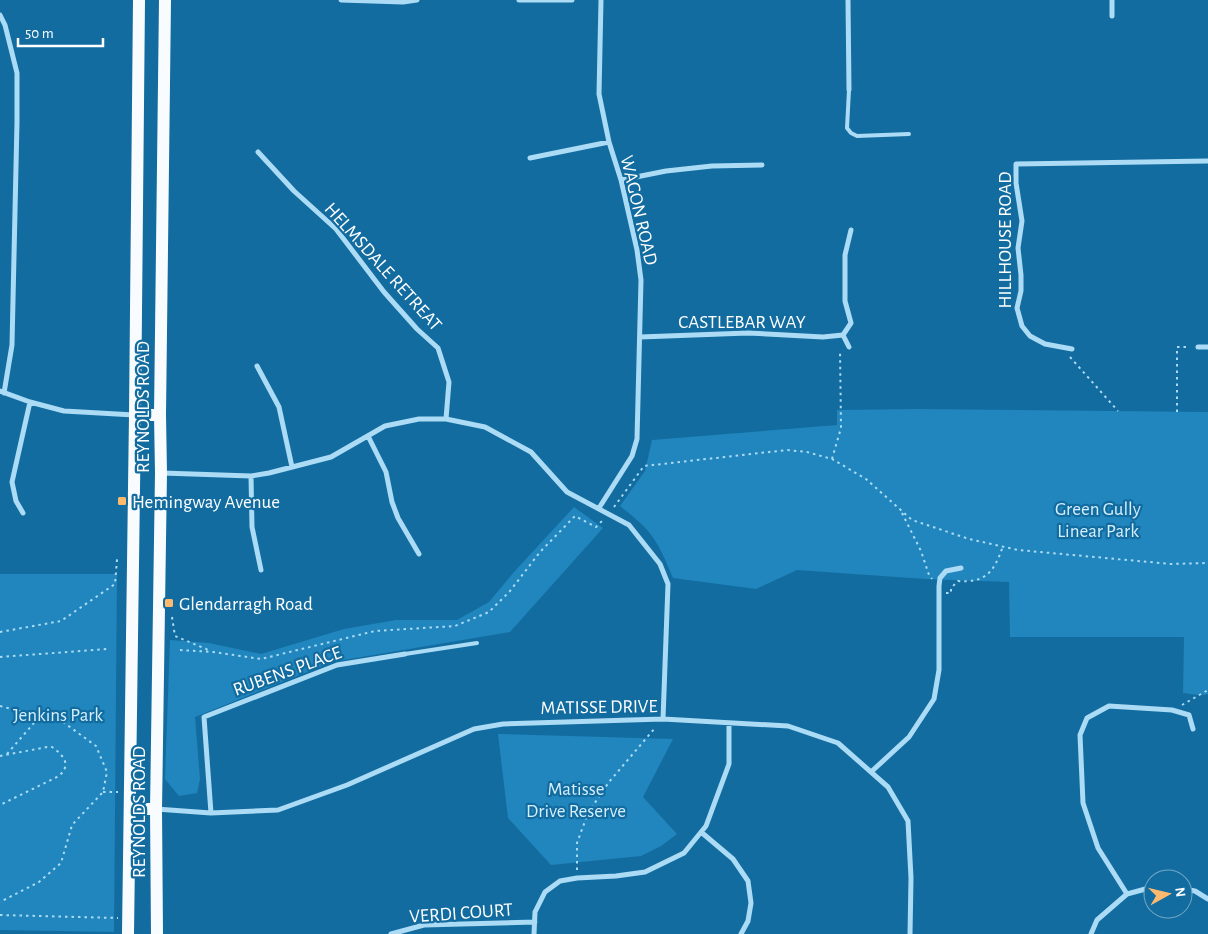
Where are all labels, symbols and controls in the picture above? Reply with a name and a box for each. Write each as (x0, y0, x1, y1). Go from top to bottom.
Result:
scale bar (18, 15, 102, 47)
text: 50 m (25, 26, 54, 41)
street label: WAGON ROAD (617, 154, 660, 267)
street label: HILLHOUSE ROAD (996, 171, 1015, 309)
street label: HELMSDALE RETREAT (321, 199, 445, 335)
street label: CASTLEBAR WAY (678, 313, 806, 332)
street label: REYNOLDS ROAD (134, 341, 153, 473)
place label: Hemingway Avenue (132, 493, 280, 512)
marker: Hemingway Avenue (116, 495, 128, 507)
park label: Green Gully Linear Park (1055, 500, 1141, 541)
place label: Glendarragh Road (179, 595, 313, 614)
marker: Glendarragh Road (163, 597, 175, 609)
street label: RUBENS PLACE (231, 643, 344, 700)
street label: MATISSE DRIVE (540, 697, 658, 718)
park label: Jenkins Park (13, 706, 103, 725)
street label: REYNOLDS ROAD (130, 746, 149, 878)
park label: Matisse Drive Reserve (526, 780, 626, 821)
north arrow (1143, 869, 1193, 919)
text: N (1172, 887, 1187, 898)
street label: VERDI COURT (409, 900, 514, 927)

